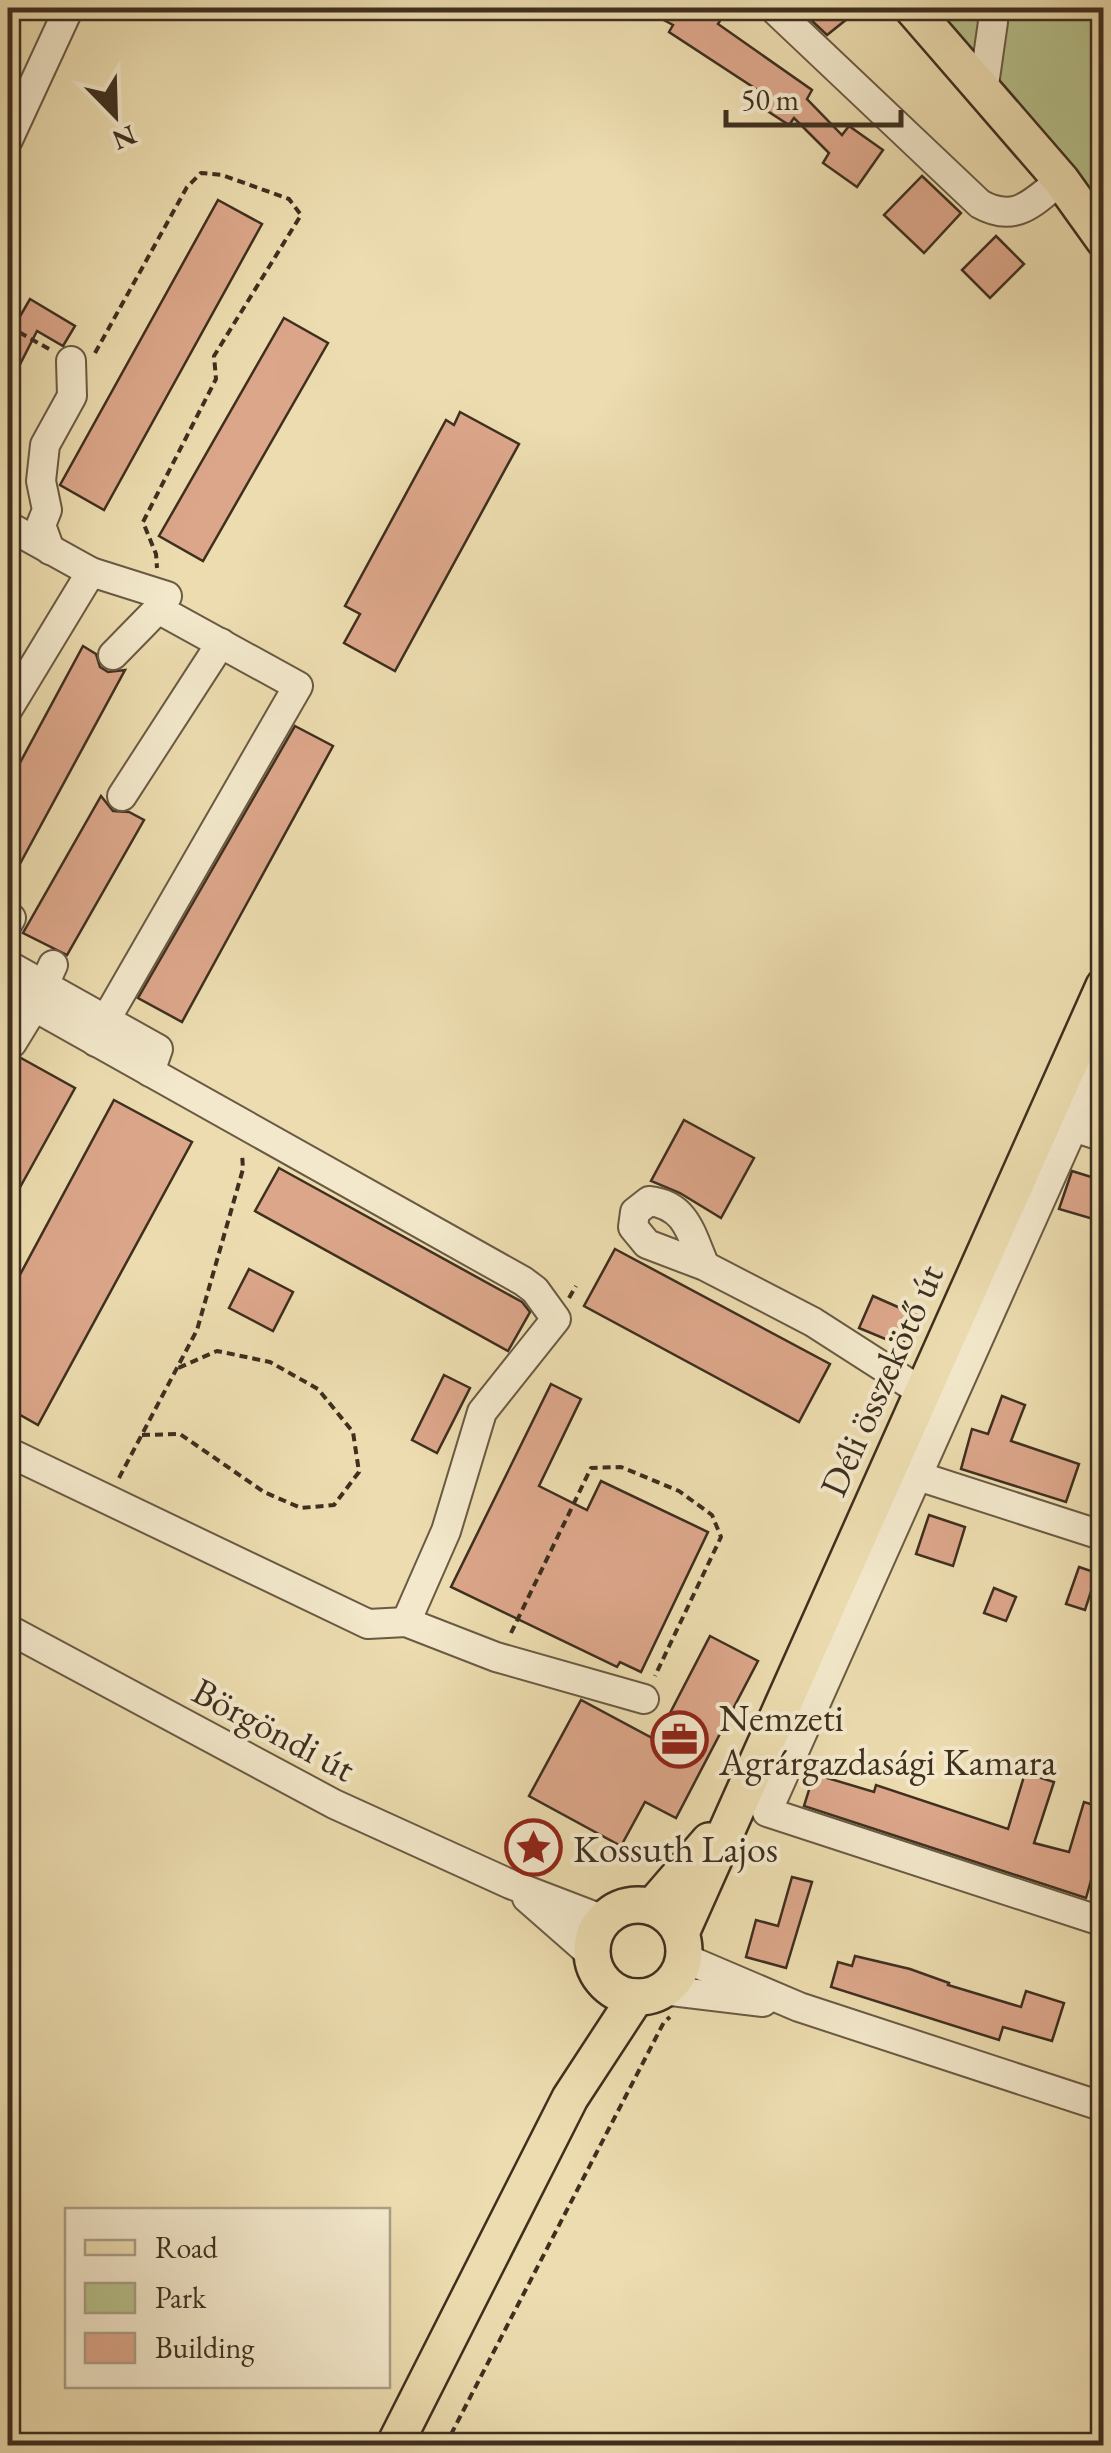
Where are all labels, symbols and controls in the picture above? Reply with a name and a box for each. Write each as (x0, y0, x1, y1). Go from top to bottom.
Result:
north arrow (65, 65, 165, 165)
scale bar (726, 65, 901, 127)
text: 50 m (741, 80, 799, 119)
text: N (107, 117, 142, 159)
street label: Déli összekötő út (808, 1256, 954, 1504)
street label: Börgöndi út (184, 1666, 364, 1792)
place label: Nemzeti Agrárgazdasági Kamara (718, 1693, 1057, 1786)
office icon: Nemzeti Agrárgazdasági Kamara (650, 1709, 710, 1769)
place icon: Kossuth Lajos (504, 1818, 564, 1878)
place label: Kossuth Lajos (573, 1824, 778, 1873)
legend (65, 2208, 390, 2388)
text: Road (155, 2228, 219, 2267)
text: Park (155, 2278, 207, 2317)
text: Building (155, 2328, 255, 2367)

